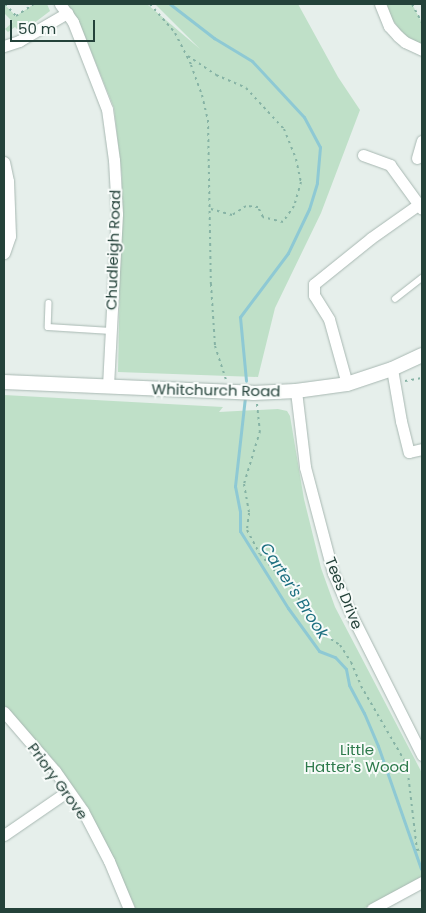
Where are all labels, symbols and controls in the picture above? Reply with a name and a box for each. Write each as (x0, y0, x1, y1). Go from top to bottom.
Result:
scale bar (12, 10, 98, 42)
text: 50 m (18, 18, 56, 39)
street label: Chudleigh Road (102, 190, 124, 310)
street label: Whitchurch Road (151, 380, 281, 400)
water label: Carter's Brook (256, 539, 332, 643)
street label: Tees Drive (321, 554, 367, 632)
street label: Priory Grove (24, 739, 92, 823)
park label: Little Hatter's Wood (305, 740, 409, 775)

